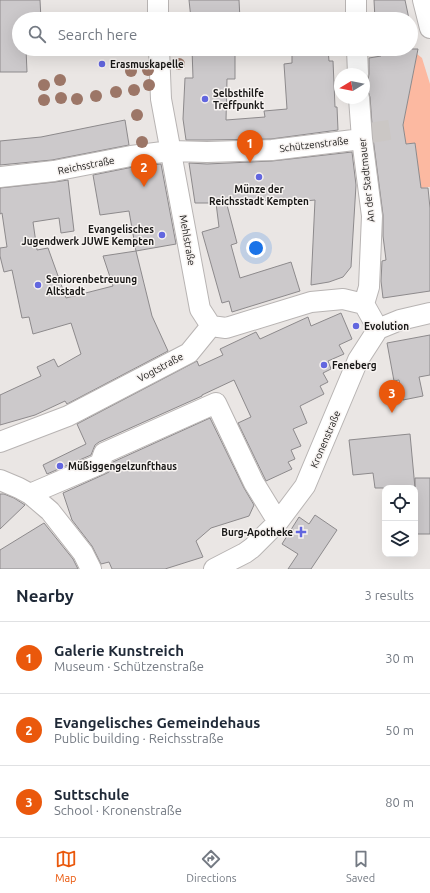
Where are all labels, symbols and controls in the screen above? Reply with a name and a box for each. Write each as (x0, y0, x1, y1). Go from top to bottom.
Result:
search box (12, 12, 418, 56)
icon: search (26, 23, 48, 45)
text: Search here (58, 26, 137, 43)
marker: Erasmuskapelle (97, 59, 107, 69)
place label: Erasmuskapelle (110, 59, 184, 70)
north arrow (334, 68, 370, 104)
place label: Selbsthilfe Treffpunkt (213, 88, 265, 111)
marker: Selbsthilfe Treffpunkt (200, 94, 210, 104)
pin: 1 (237, 130, 263, 163)
street label: Schützenstraße (279, 135, 349, 154)
street label: An der Stadtmauer (357, 137, 376, 223)
pin: 2 (131, 154, 157, 187)
street label: Reichsstraße (57, 155, 115, 176)
marker: Münze der Reichsstadt Kempten (254, 172, 264, 182)
place label: Münze der Reichsstadt Kempten (209, 184, 309, 207)
street label: Mehlstraße (178, 214, 197, 266)
place label: Evangelisches Jugendwerk JUWE Kempten (21, 224, 154, 247)
marker: Evangelisches Jugendwerk JUWE Kempten (157, 230, 167, 240)
your location (246, 238, 266, 258)
place label: Seniorenbetreuung Altstadt (46, 274, 137, 297)
marker: Seniorenbetreuung Altstadt (33, 280, 43, 290)
marker: Evolution (351, 321, 361, 331)
place label: Evolution (364, 321, 409, 332)
street label: Vogtstraße (135, 351, 185, 384)
marker: Feneberg (319, 360, 329, 370)
place label: Feneberg (332, 360, 377, 371)
pin: 3 (379, 380, 405, 413)
street label: Kronenstraße (308, 409, 343, 470)
marker: Müßiggengelzunfthaus (55, 461, 65, 471)
place label: Müßiggengelzunfthaus (68, 461, 177, 472)
map controls (382, 485, 418, 557)
button: locate (382, 485, 418, 521)
button: layers (382, 521, 418, 557)
place label: Burg-Apotheke (221, 527, 293, 538)
marker: Burg-Apotheke (296, 527, 306, 537)
text: Nearby (16, 586, 74, 605)
text: 3 results (364, 588, 414, 602)
text: Galerie Kunstreich (54, 642, 184, 659)
text: 1 (25, 651, 33, 665)
text: 30 m (385, 651, 414, 665)
text: Museum · Schützenstraße (54, 659, 204, 673)
text: Evangelisches Gemeindehaus (54, 714, 260, 731)
text: 2 (25, 723, 33, 737)
text: 50 m (385, 723, 414, 737)
text: Public building · Reichsstraße (54, 731, 224, 745)
text: Suttschule (54, 786, 129, 803)
text: 3 (25, 795, 33, 809)
text: 80 m (385, 795, 414, 809)
text: School · Kronenstraße (54, 803, 182, 817)
tab: Map (55, 848, 77, 884)
tab: Directions (186, 848, 236, 884)
tab: Saved (346, 848, 375, 884)

